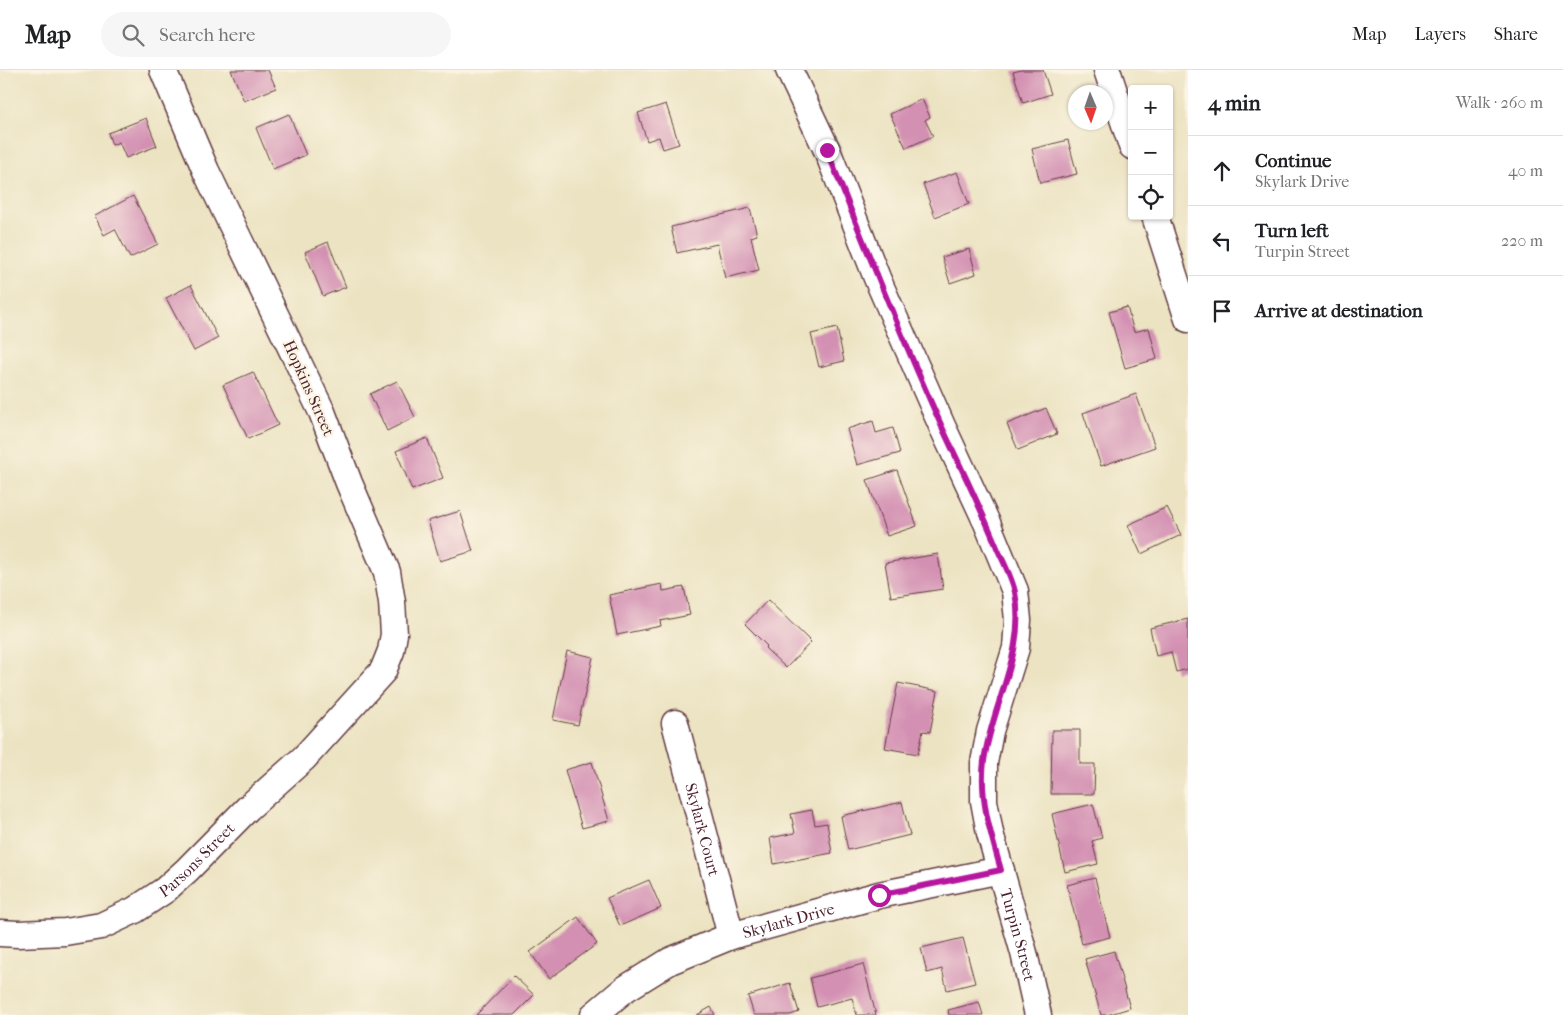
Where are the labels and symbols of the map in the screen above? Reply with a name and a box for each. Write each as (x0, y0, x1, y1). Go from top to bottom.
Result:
north arrow (1068, 85, 1113, 130)
route end (816, 139, 839, 162)
street label: Hopkins Street (279, 337, 339, 439)
street label: Skylark Court (682, 781, 724, 878)
street label: Parsons Street (155, 818, 238, 901)
route start (868, 884, 891, 907)
street label: Turpin Street (997, 886, 1040, 983)
street label: Skylark Drive (740, 898, 836, 942)

